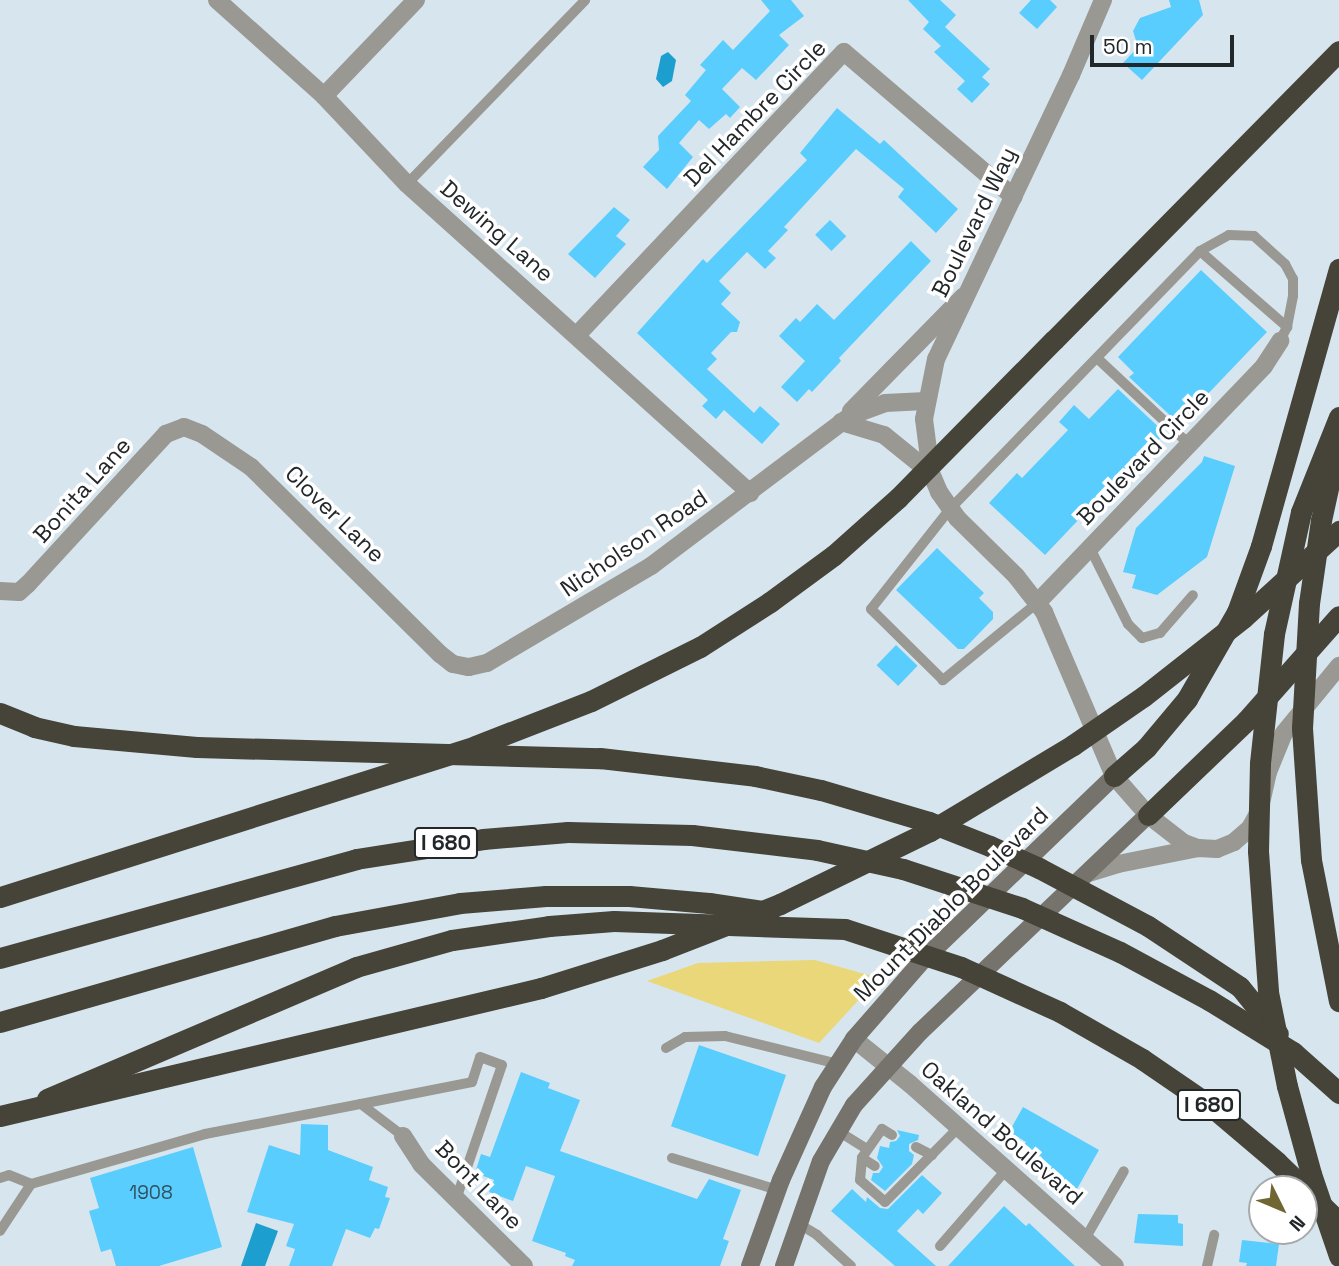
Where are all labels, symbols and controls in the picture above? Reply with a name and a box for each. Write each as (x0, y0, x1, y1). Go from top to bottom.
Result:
scale bar (1094, 21, 1238, 65)
text: 50 m (1103, 33, 1153, 60)
street label: Del Hambre Circle (678, 34, 832, 192)
street label: Boulevard Way (926, 143, 1022, 301)
street label: Dewing Lane (435, 174, 559, 288)
street label: Boulevard Circle (1071, 383, 1215, 531)
street label: Bonita Lane (27, 432, 137, 548)
street label: Clover Lane (279, 460, 391, 568)
street label: Nicholson Road (555, 484, 713, 602)
street label: Mount Diablo Boulevard (848, 801, 1054, 1007)
road number: I 680 (413, 826, 479, 860)
street label: Oakland Boulevard (915, 1055, 1089, 1211)
road number: I 680 (1176, 1088, 1242, 1122)
street label: Bont Lane (430, 1135, 528, 1235)
north arrow (1248, 1175, 1318, 1245)
house number: 1908 (129, 1182, 173, 1204)
text: N (1284, 1210, 1311, 1236)

